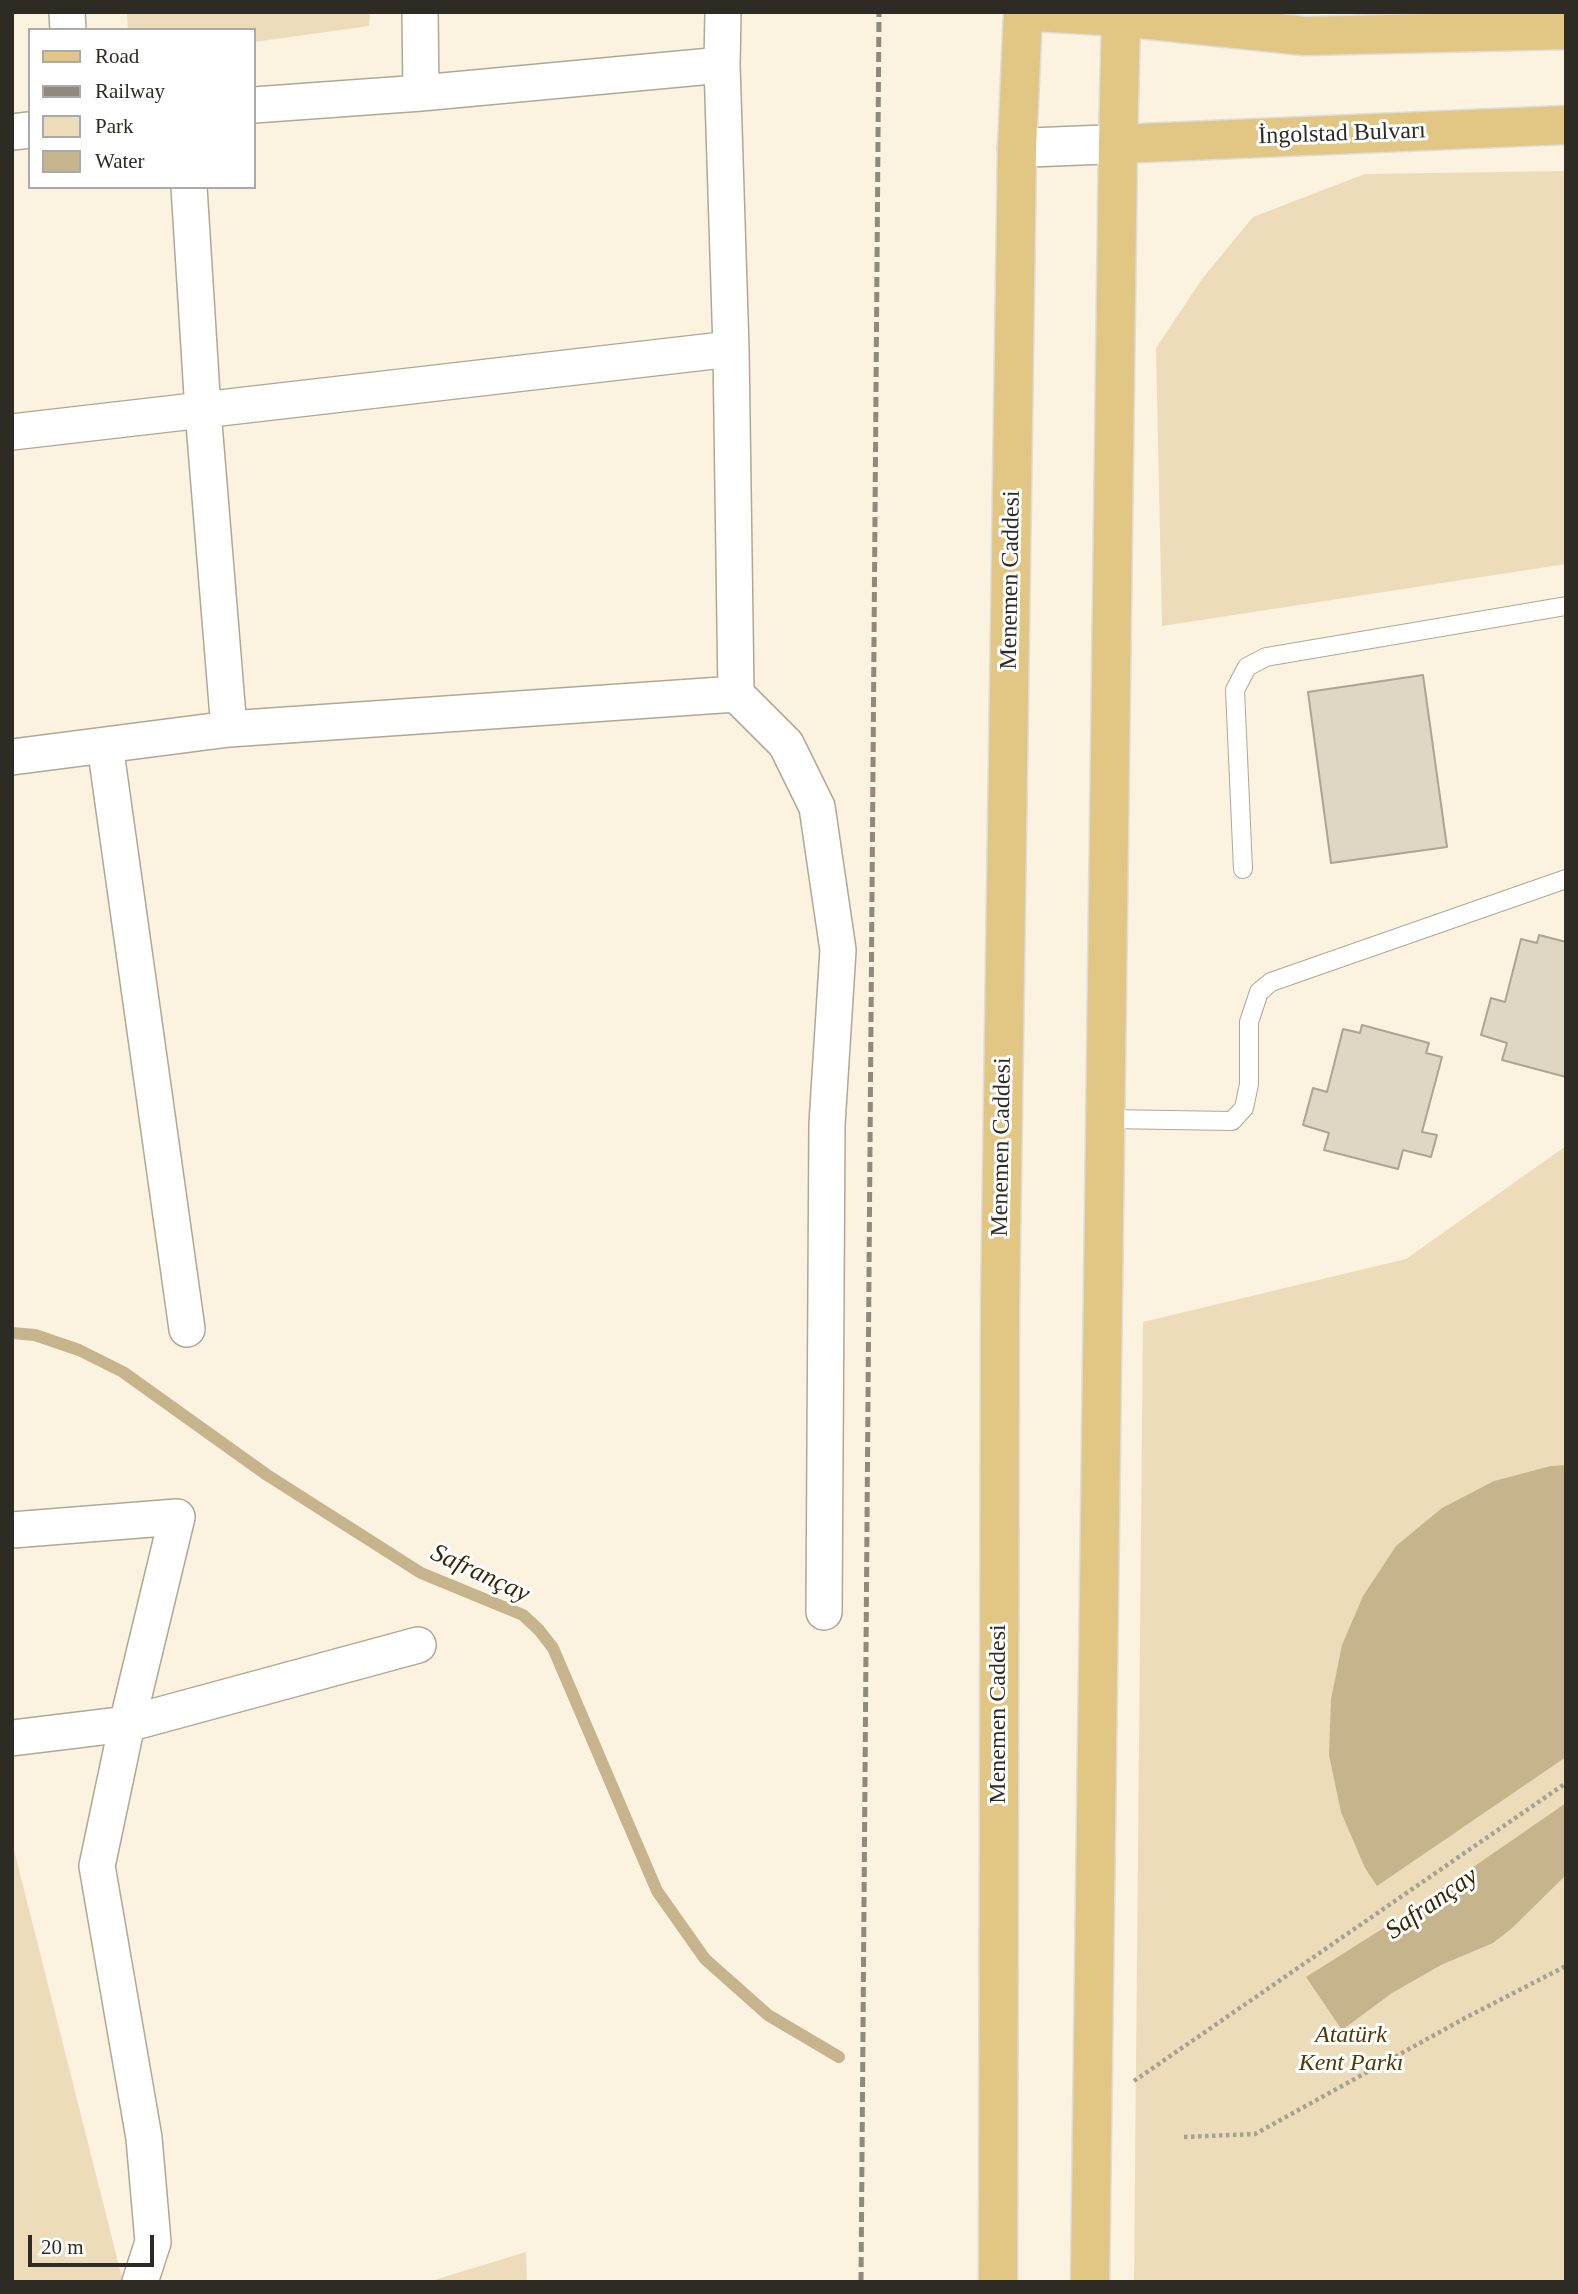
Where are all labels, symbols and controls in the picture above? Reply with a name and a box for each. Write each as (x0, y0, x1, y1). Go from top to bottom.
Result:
legend (28, 28, 256, 189)
text: Road (95, 44, 139, 68)
text: Railway (95, 79, 165, 103)
text: Park (95, 114, 134, 138)
street label: İngolstad Bulvarı (1258, 117, 1426, 151)
text: Water (95, 149, 145, 173)
street label: Menemen Caddesi (995, 490, 1027, 670)
street label: Menemen Caddesi (986, 1057, 1018, 1237)
water label: Safrançay (426, 1538, 534, 1610)
street label: Menemen Caddesi (985, 1624, 1013, 1804)
water label: Safrançay (1380, 1861, 1484, 1947)
park label: Atatürk Kent Parkı (1299, 2022, 1403, 2078)
scale bar (32, 2220, 158, 2264)
text: 20 m (41, 2235, 84, 2259)

